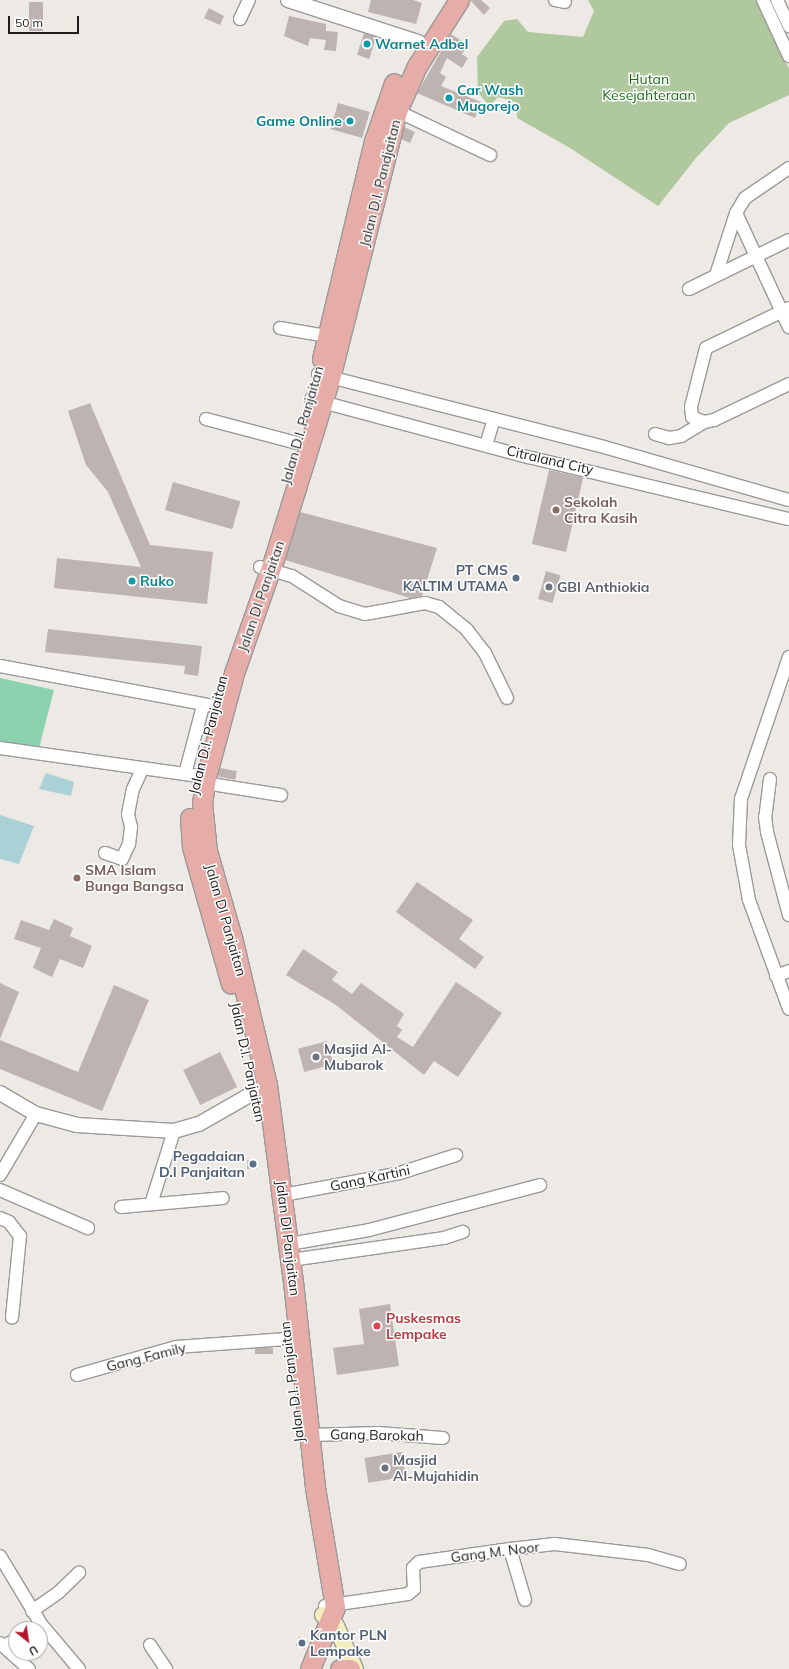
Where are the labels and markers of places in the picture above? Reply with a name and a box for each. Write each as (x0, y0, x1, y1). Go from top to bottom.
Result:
place label: Warnet Adbel (375, 36, 468, 52)
marker: Warnet Adbel (362, 39, 372, 49)
place label: Car Wash Mugorejo (457, 82, 523, 114)
marker: Car Wash Mugorejo (444, 93, 454, 103)
place label: Game Online (256, 113, 342, 129)
marker: Game Online (345, 116, 355, 126)
place label: Sekolah Citra Kasih (564, 494, 638, 526)
marker: Sekolah Citra Kasih (551, 505, 561, 515)
place label: PT CMS KALTIM UTAMA (403, 562, 508, 594)
place label: Ruko (140, 573, 174, 589)
marker: PT CMS KALTIM UTAMA (511, 573, 521, 583)
marker: Ruko (127, 576, 137, 586)
place label: GBI Anthiokia (557, 579, 650, 595)
marker: GBI Anthiokia (544, 582, 554, 592)
place label: SMA Islam Bunga Bangsa (85, 862, 184, 894)
marker: SMA Islam Bunga Bangsa (72, 873, 82, 883)
place label: Masjid Al- Mubarok (324, 1041, 392, 1074)
marker: Masjid Al- Mubarok (311, 1052, 321, 1062)
place label: Pegadaian D.I Panjaitan (159, 1148, 245, 1180)
marker: Pegadaian D.I Panjaitan (248, 1159, 258, 1169)
place label: Puskesmas Lempake (386, 1310, 461, 1342)
marker: Puskesmas Lempake (371, 1320, 383, 1332)
place label: Masjid Al-Mujahidin (393, 1452, 479, 1484)
marker: Masjid Al-Mujahidin (380, 1463, 390, 1473)
place label: Kantor PLN Lempake (310, 1627, 387, 1660)
marker: Kantor PLN Lempake (297, 1638, 307, 1648)

